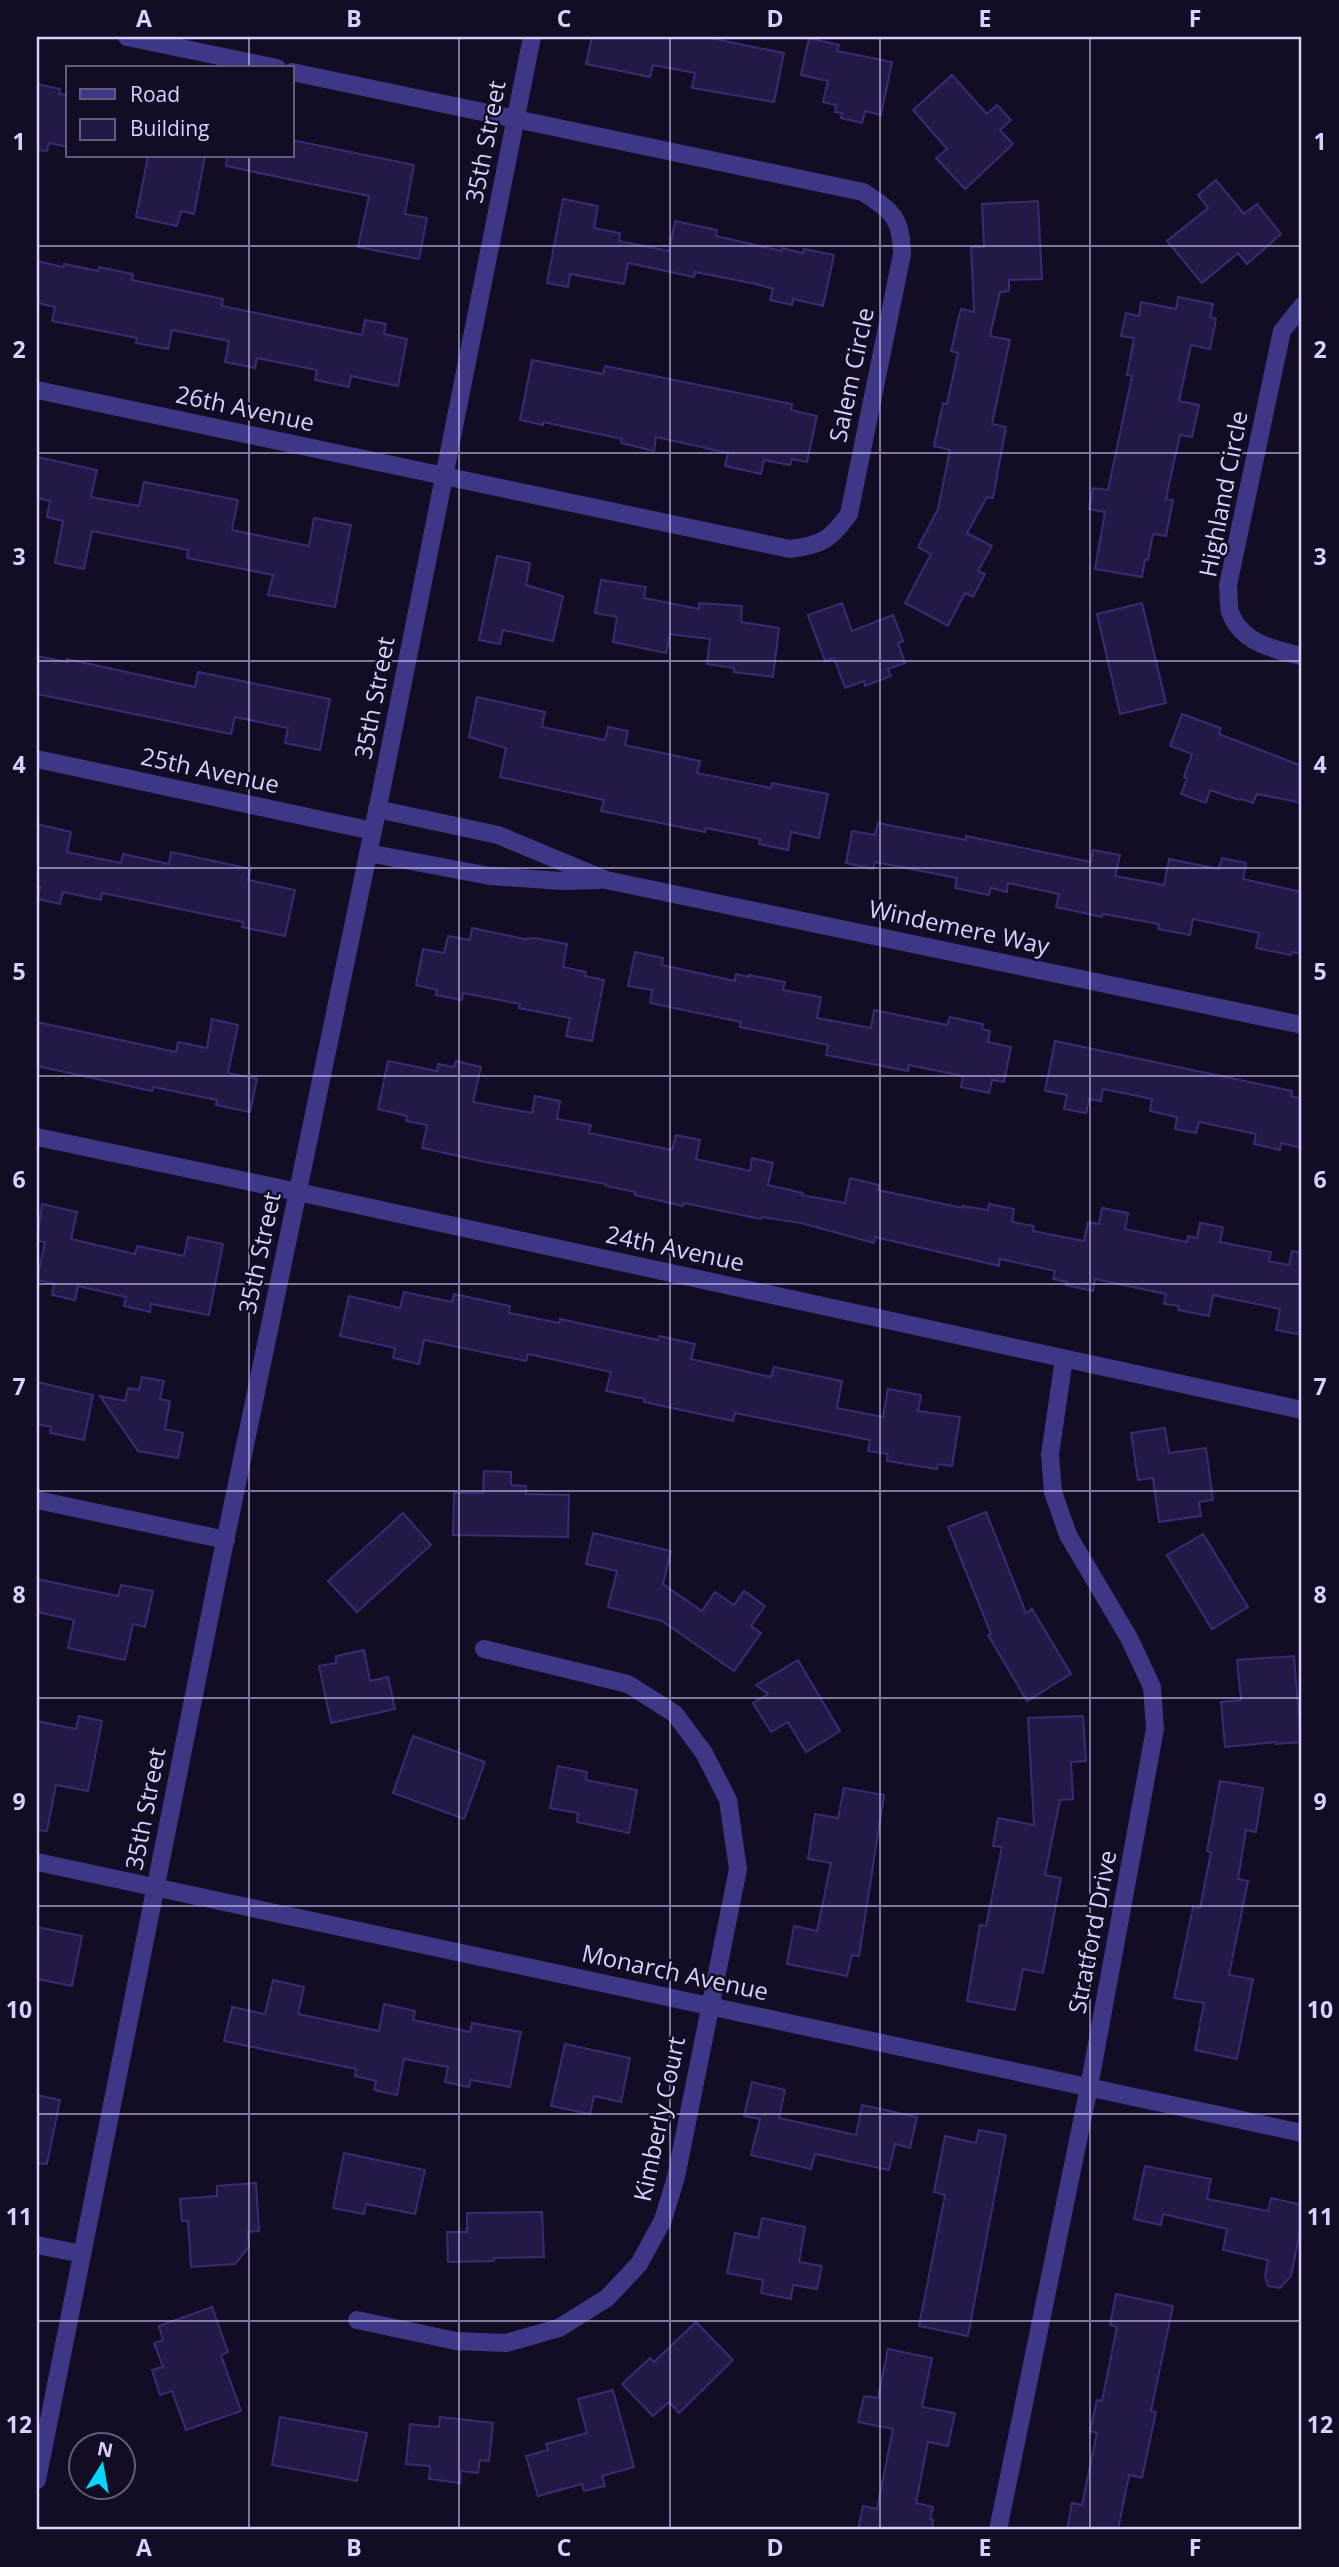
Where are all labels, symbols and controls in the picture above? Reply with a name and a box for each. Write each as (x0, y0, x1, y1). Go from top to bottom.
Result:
text: A (136, 2, 152, 34)
text: B (346, 2, 362, 34)
text: C (557, 2, 571, 34)
text: D (766, 2, 784, 34)
text: E (979, 2, 991, 34)
text: F (1189, 2, 1201, 34)
legend (66, 66, 294, 158)
street label: 35th Street (457, 78, 513, 206)
text: Road (130, 80, 180, 108)
text: Building (130, 114, 209, 142)
text: 1 (12, 125, 26, 157)
text: 1 (1313, 125, 1327, 157)
street label: Salem Circle (820, 304, 881, 445)
text: 2 (12, 333, 26, 365)
text: 2 (1313, 333, 1327, 365)
street label: 26th Avenue (173, 377, 317, 438)
street label: Highland Circle (1190, 408, 1255, 580)
text: 3 (12, 540, 26, 572)
text: 3 (1313, 540, 1327, 572)
street label: 35th Street (346, 634, 402, 762)
street label: 25th Avenue (138, 739, 282, 800)
text: 4 (12, 748, 26, 780)
text: 4 (1313, 748, 1327, 780)
street label: Windemere Way (866, 891, 1054, 962)
text: 5 (12, 955, 26, 987)
text: 5 (1313, 955, 1327, 987)
text: 6 (12, 1163, 26, 1195)
text: 6 (1313, 1163, 1327, 1195)
street label: 35th Street (230, 1189, 288, 1317)
street label: 24th Avenue (603, 1217, 747, 1278)
text: 7 (12, 1370, 26, 1402)
text: 7 (1313, 1370, 1327, 1402)
text: 8 (12, 1578, 26, 1610)
text: 8 (1313, 1578, 1327, 1610)
street label: 35th Street (117, 1745, 173, 1873)
text: 9 (12, 1785, 26, 1817)
text: 9 (1313, 1785, 1327, 1817)
street label: Stratford Drive (1060, 1847, 1124, 2016)
street label: Monarch Avenue (579, 1936, 772, 2007)
text: 10 (6, 1993, 32, 2025)
text: 10 (1307, 1993, 1333, 2025)
street label: Kimberly Court (625, 2033, 692, 2204)
text: 11 (6, 2200, 32, 2232)
text: 11 (1307, 2200, 1333, 2232)
text: 12 (6, 2408, 32, 2440)
text: 12 (1307, 2408, 1333, 2440)
north arrow (66, 2430, 136, 2500)
text: N (95, 2435, 115, 2464)
text: A (136, 2531, 152, 2563)
text: B (346, 2531, 362, 2563)
text: C (557, 2531, 571, 2563)
text: D (766, 2531, 784, 2563)
text: E (979, 2531, 991, 2563)
text: F (1189, 2531, 1201, 2563)

